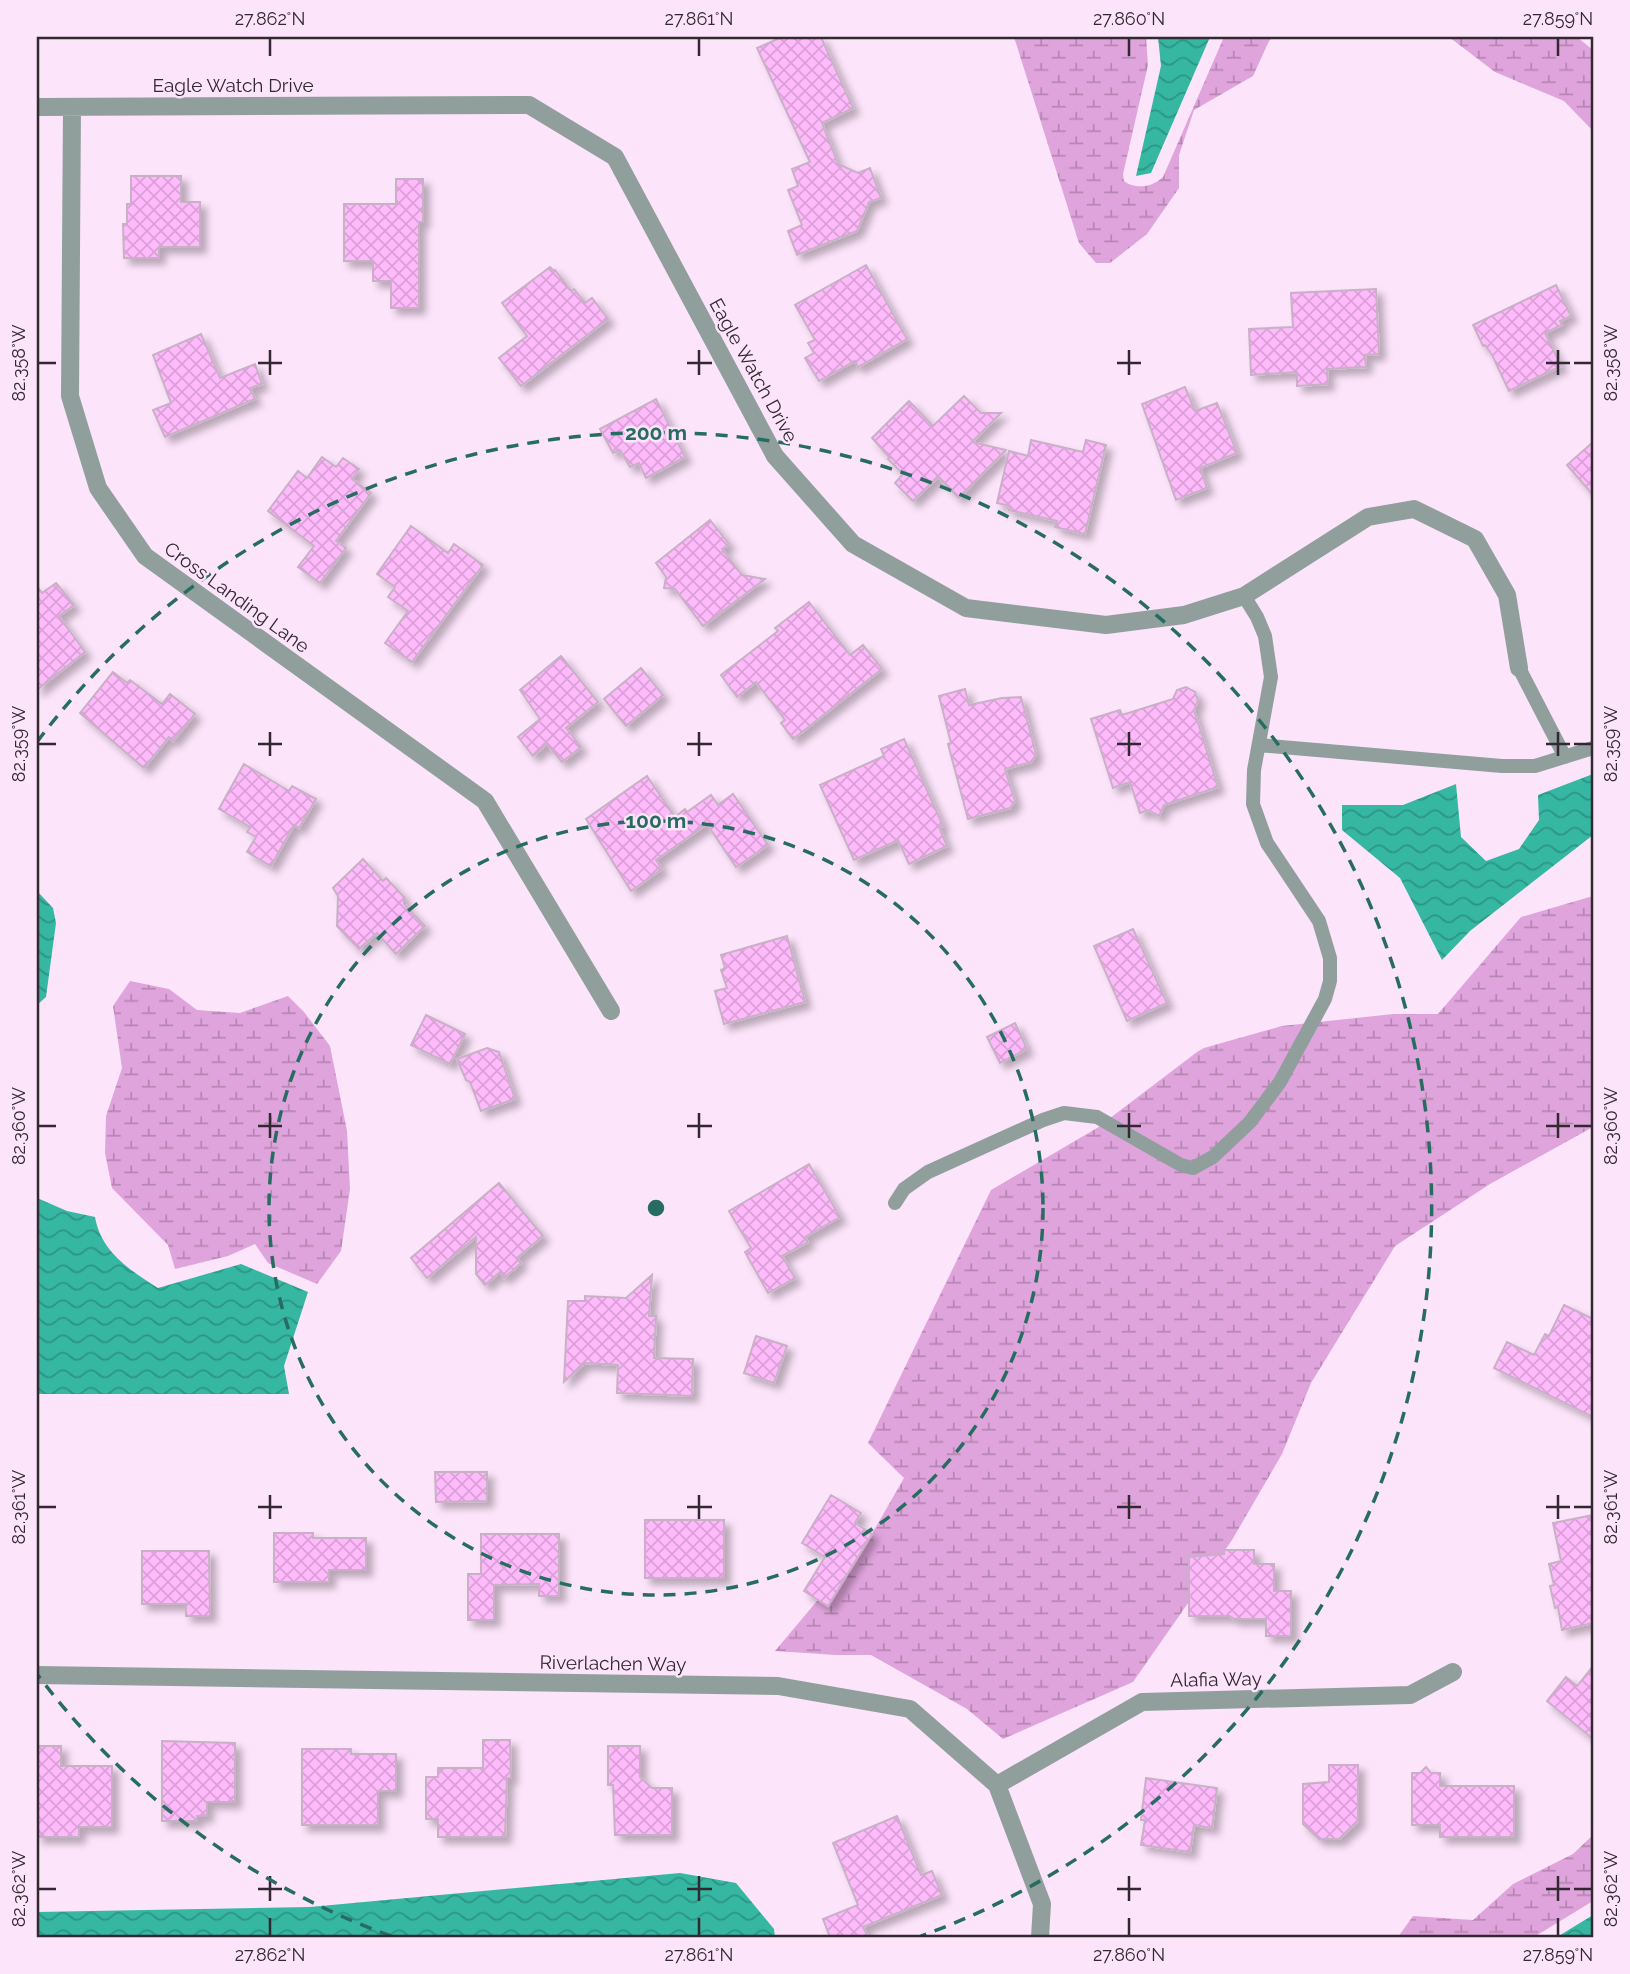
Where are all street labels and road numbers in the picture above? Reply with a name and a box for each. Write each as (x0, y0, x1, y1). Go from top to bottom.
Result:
street label: Eagle Watch Drive (152, 74, 314, 96)
street label: Eagle Watch Drive (705, 294, 803, 446)
street label: Cross Landing Lane (160, 537, 314, 657)
street label: Riverlachen Way (539, 1651, 687, 1675)
street label: Alafia Way (1170, 1667, 1262, 1691)

